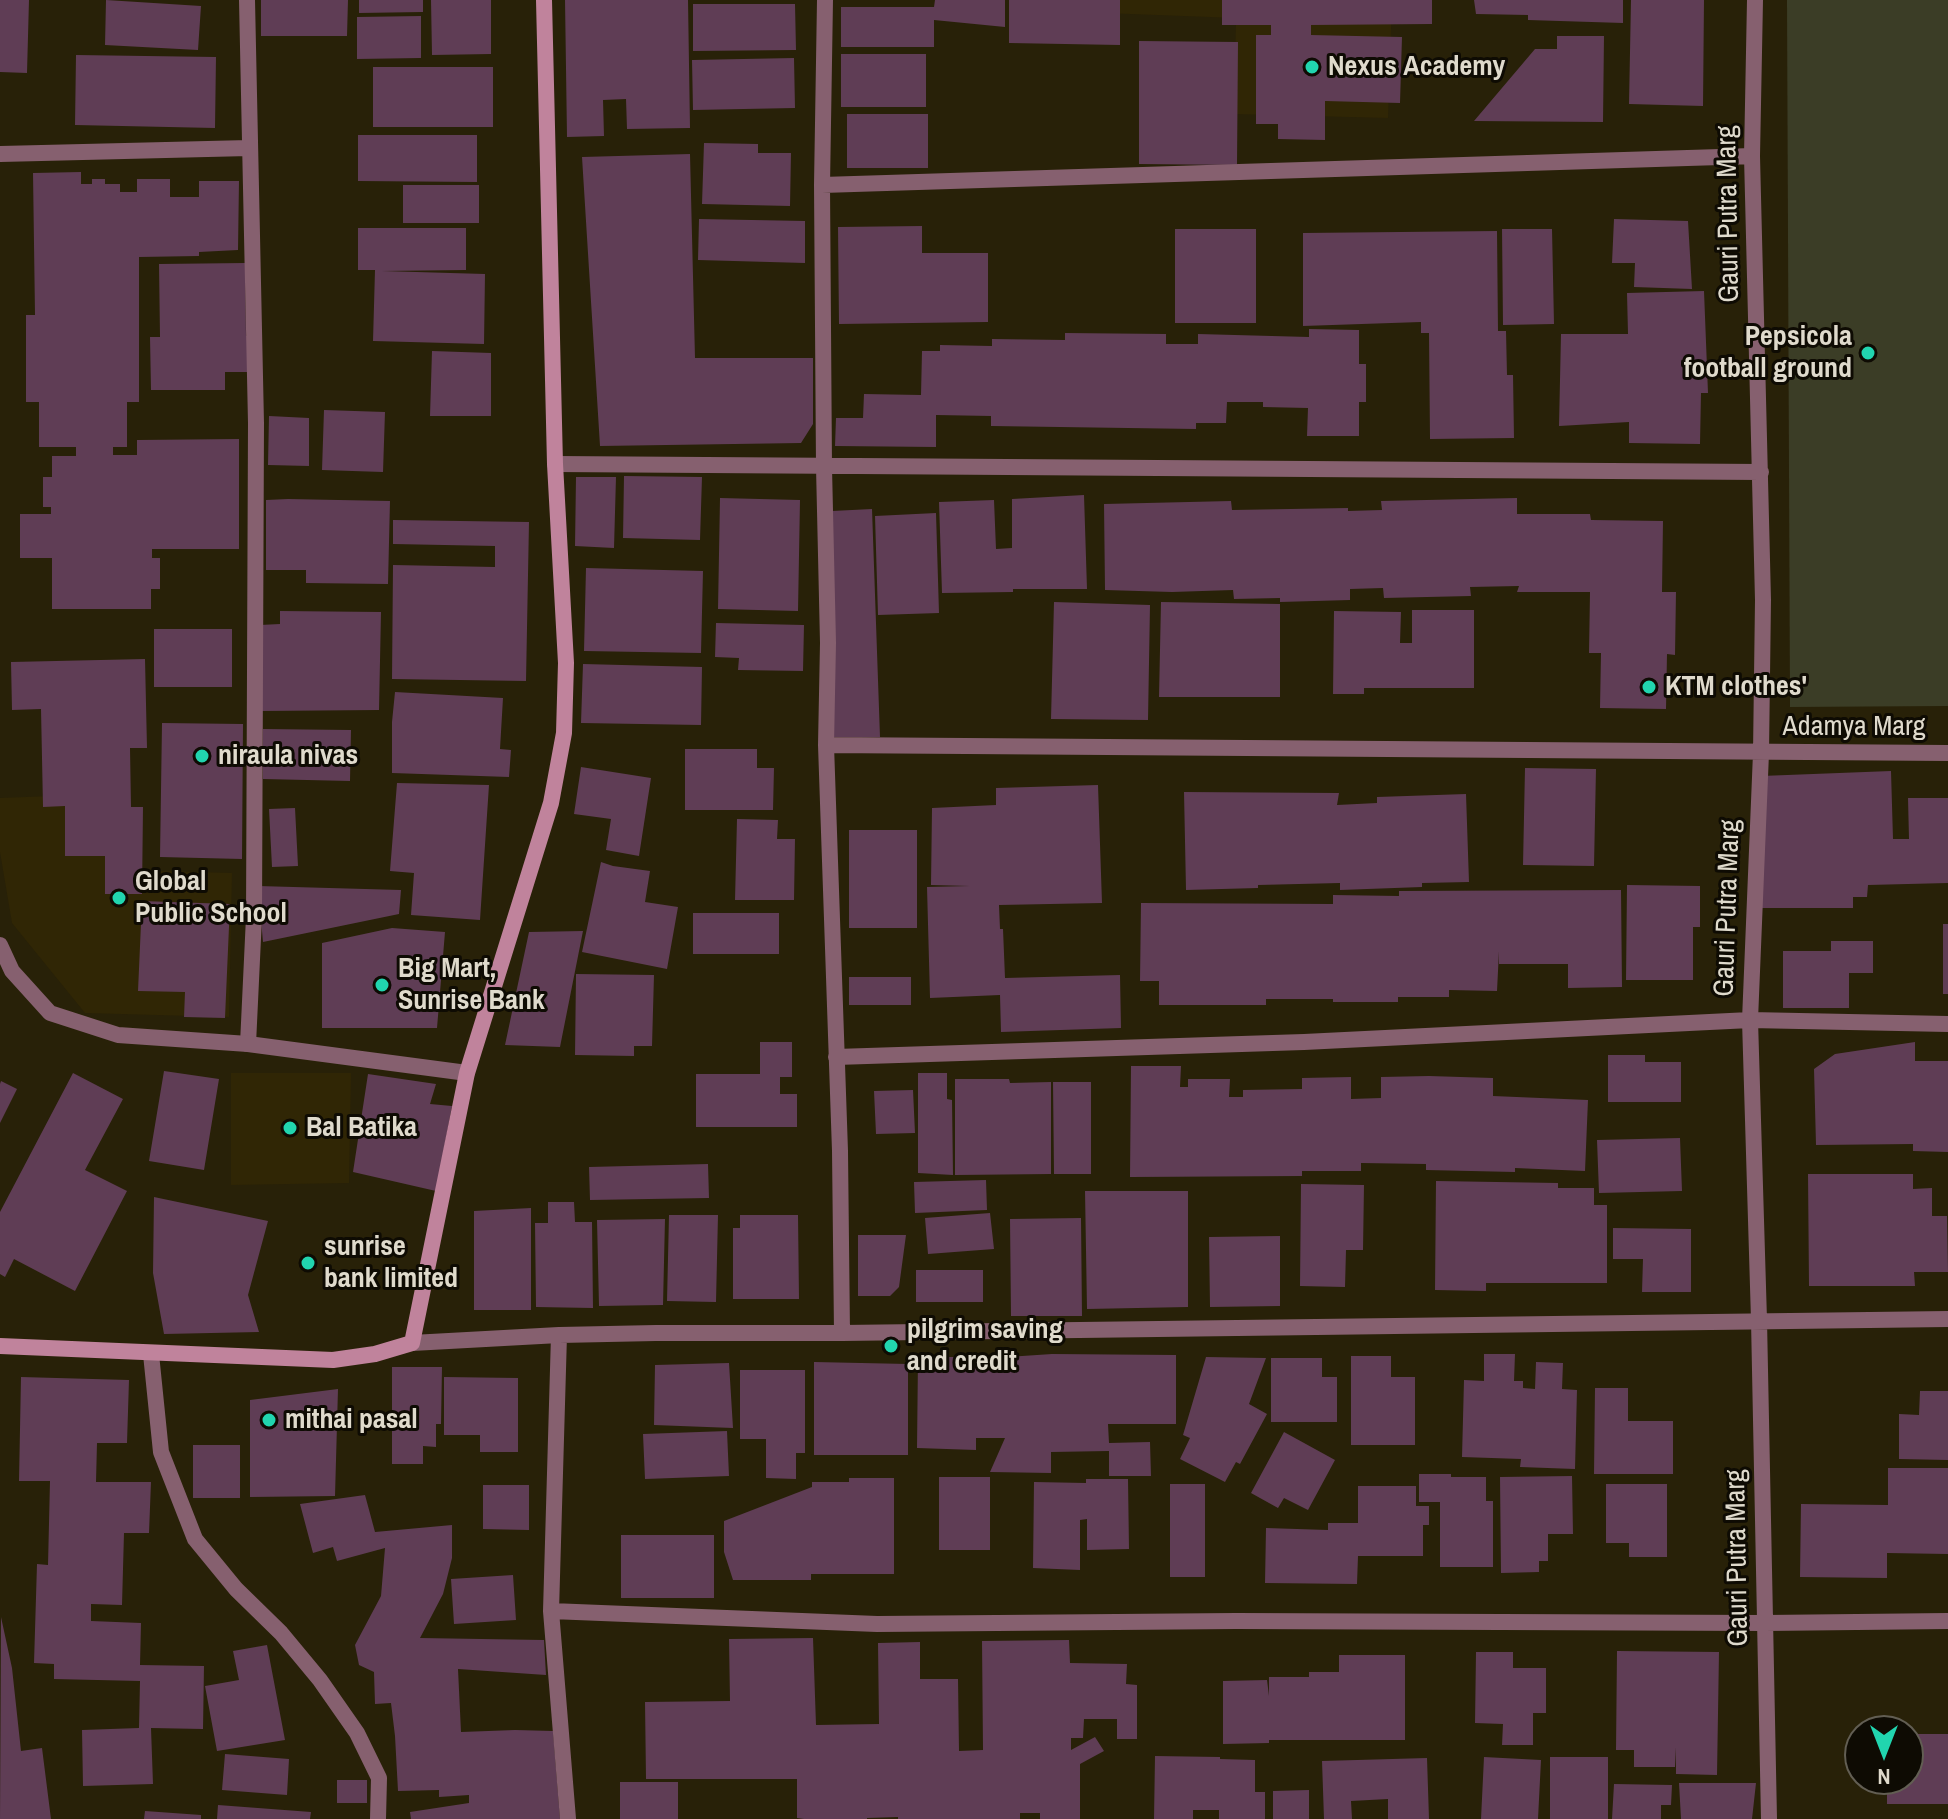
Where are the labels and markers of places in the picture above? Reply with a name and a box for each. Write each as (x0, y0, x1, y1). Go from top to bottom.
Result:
place label: Nexus Academy (1328, 50, 1505, 84)
marker: Nexus Academy (1303, 58, 1321, 76)
place label: Pepsicola football ground (1684, 320, 1852, 386)
marker: Pepsicola football ground (1859, 344, 1877, 362)
place label: KTM clothes' (1665, 670, 1807, 704)
marker: KTM clothes' (1640, 678, 1658, 696)
place label: niraula nivas (218, 739, 358, 773)
marker: niraula nivas (193, 747, 211, 765)
place label: Global Public School (135, 865, 287, 931)
marker: Global Public School (110, 889, 128, 907)
place label: Big Mart, Sunrise Bank (398, 952, 545, 1018)
marker: Big Mart, Sunrise Bank (373, 976, 391, 994)
place label: Bal Batika (306, 1111, 417, 1145)
marker: Bal Batika (281, 1119, 299, 1137)
place label: sunrise bank limited (324, 1230, 458, 1296)
marker: sunrise bank limited (299, 1254, 317, 1272)
place label: pilgrim saving and credit (907, 1313, 1063, 1379)
marker: pilgrim saving and credit (882, 1337, 900, 1355)
place label: mithai pasal (285, 1403, 418, 1437)
marker: mithai pasal (260, 1411, 278, 1429)

